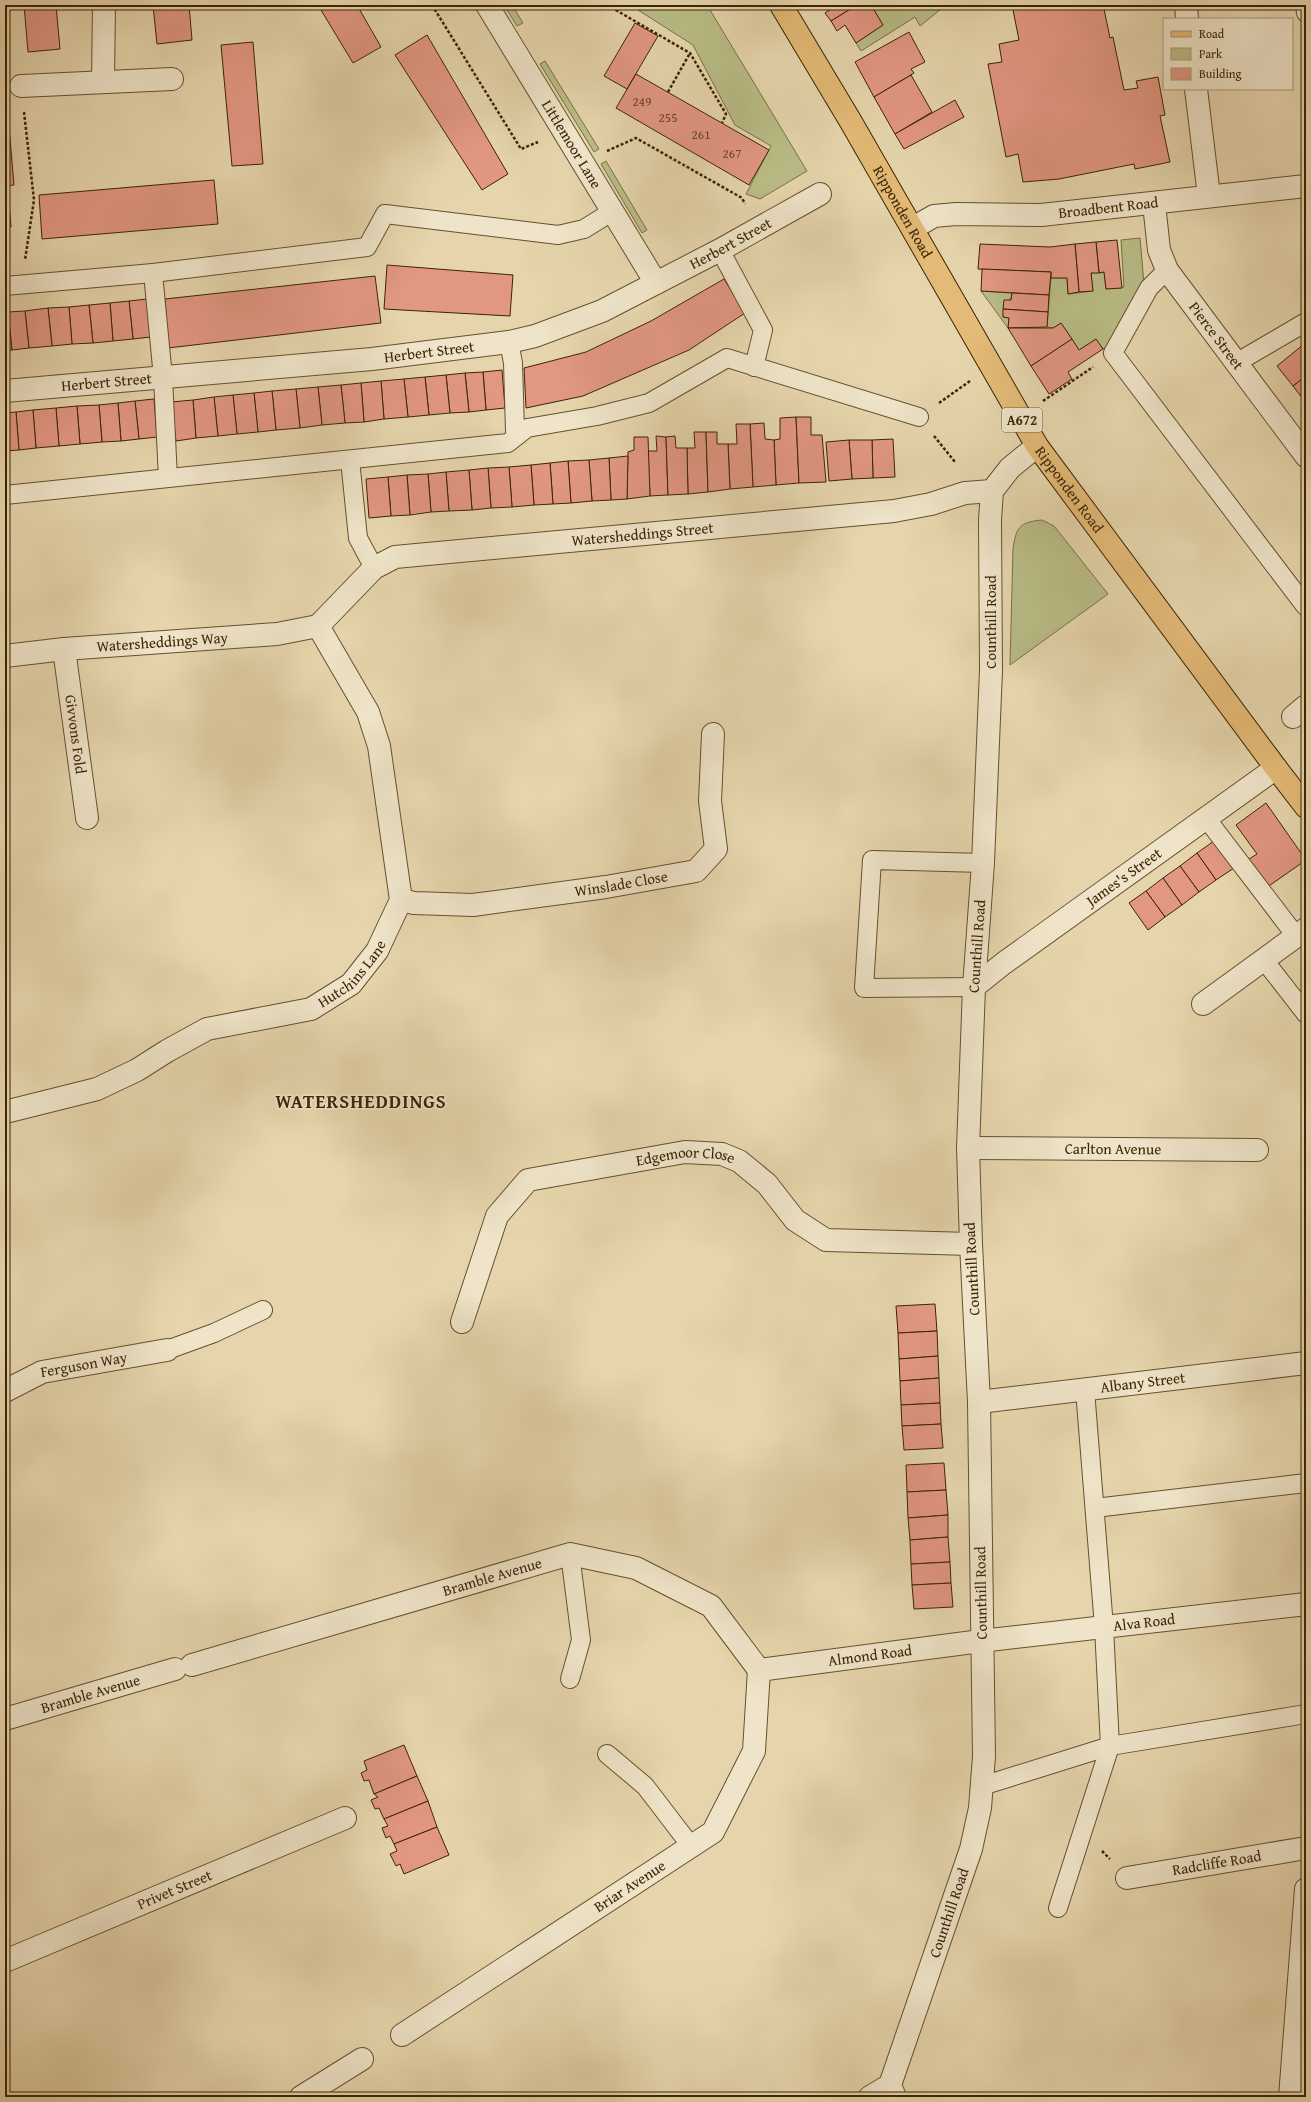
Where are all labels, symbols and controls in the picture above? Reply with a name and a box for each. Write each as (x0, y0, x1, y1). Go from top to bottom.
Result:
legend (1163, 18, 1293, 90)
text: Road (1199, 25, 1225, 42)
text: Park (1199, 45, 1223, 62)
text: Building (1199, 65, 1242, 82)
house number: 249 (633, 92, 651, 111)
street label: Littlemoor Lane (537, 96, 607, 192)
house number: 255 (659, 108, 677, 127)
house number: 261 (692, 125, 710, 144)
house number: 267 (723, 144, 741, 163)
street label: Ripponden Road (868, 162, 938, 262)
street label: Broadbent Road (1057, 191, 1159, 223)
street label: Herbert Street (686, 212, 776, 274)
street label: Pierce Street (1184, 297, 1249, 375)
street label: Herbert Street (383, 335, 476, 367)
street label: Herbert Street (60, 367, 153, 396)
road number: A672 (1002, 408, 1042, 432)
street label: Ripponden Road (1030, 441, 1109, 537)
street label: Watersheddings Street (571, 517, 715, 551)
street label: Counthill Road (980, 575, 1001, 669)
street label: Watersheddings Way (96, 626, 229, 657)
street label: Givvons Fold (60, 693, 92, 775)
street label: James's Street (1080, 842, 1166, 912)
street label: Winslade Close (573, 865, 669, 901)
street label: Counthill Road (963, 899, 990, 993)
street label: Hutchins Lane (313, 937, 391, 1012)
district label: WATERSHEDDINGS (275, 1087, 447, 1115)
street label: Carlton Avenue (1065, 1138, 1161, 1159)
street label: Edgemoor Close (634, 1141, 739, 1171)
street label: Counthill Road (959, 1222, 984, 1316)
street label: Ferguson Way (39, 1346, 129, 1382)
street label: Albany Street (1099, 1366, 1187, 1397)
street label: Counthill Road (969, 1546, 992, 1640)
street label: Bramble Avenue (440, 1552, 544, 1601)
street label: Alva Road (1112, 1608, 1176, 1636)
street label: Almond Road (827, 1639, 913, 1671)
street label: Bramble Avenue (38, 1669, 142, 1718)
street label: Radcliffe Road (1171, 1845, 1263, 1880)
street label: Briar Avenue (590, 1855, 669, 1917)
street label: Privet Street (134, 1864, 216, 1914)
street label: Counthill Road (924, 1865, 974, 1960)

